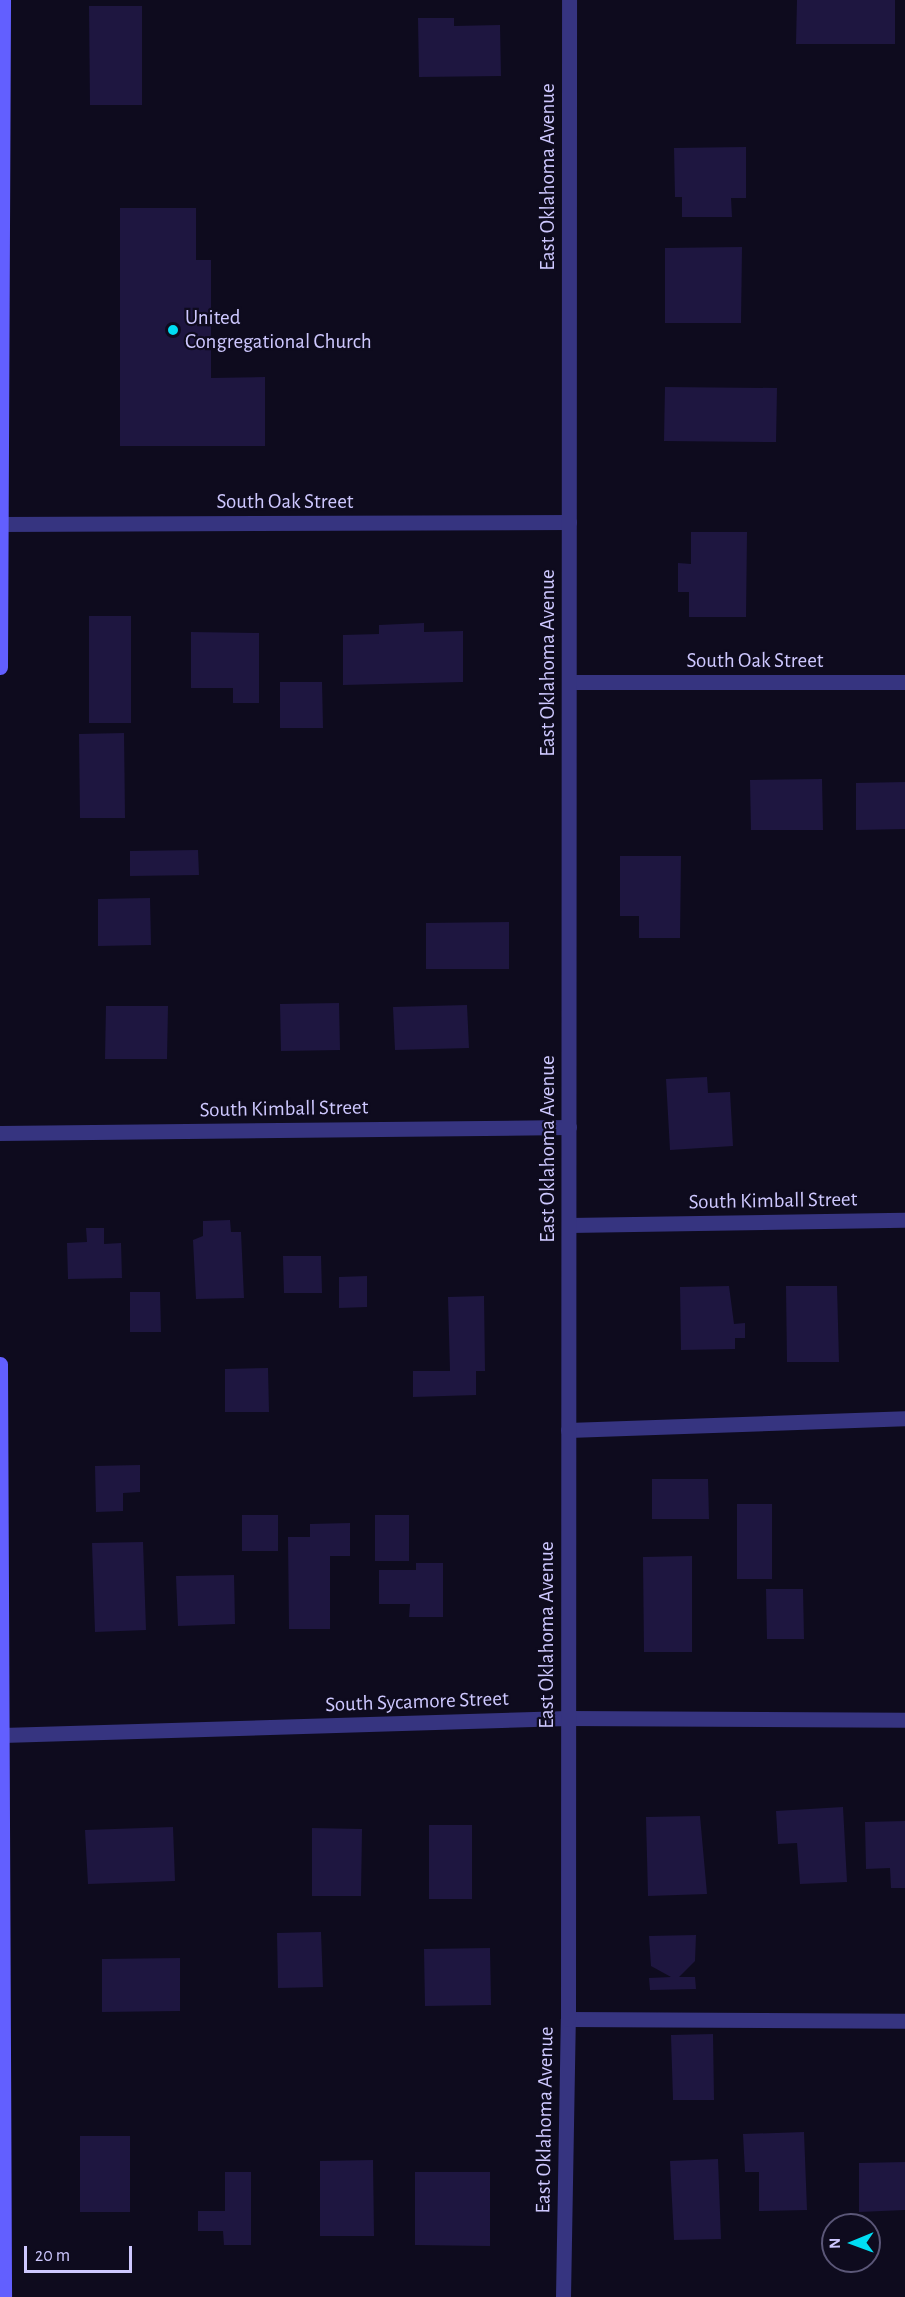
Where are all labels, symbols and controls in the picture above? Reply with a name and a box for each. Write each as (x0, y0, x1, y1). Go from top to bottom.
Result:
street label: East Oklahoma Avenue (535, 83, 561, 271)
place label: United Congregational Church (185, 305, 372, 355)
marker: United Congregational Church (166, 323, 180, 337)
street label: South Oak Street (216, 489, 354, 515)
street label: East Oklahoma Avenue (535, 569, 561, 757)
street label: South Oak Street (686, 648, 824, 674)
street label: East Oklahoma Avenue (535, 1055, 561, 1243)
street label: South Kimball Street (199, 1095, 369, 1123)
street label: South Kimball Street (688, 1187, 858, 1215)
street label: East Oklahoma Avenue (534, 1541, 560, 1729)
street label: South Sycamore Street (325, 1686, 509, 1718)
street label: East Oklahoma Avenue (531, 2026, 559, 2214)
north arrow (821, 2213, 881, 2273)
scale bar (27, 2234, 135, 2272)
text: N (827, 2238, 843, 2249)
text: 20 m (35, 2247, 70, 2265)

